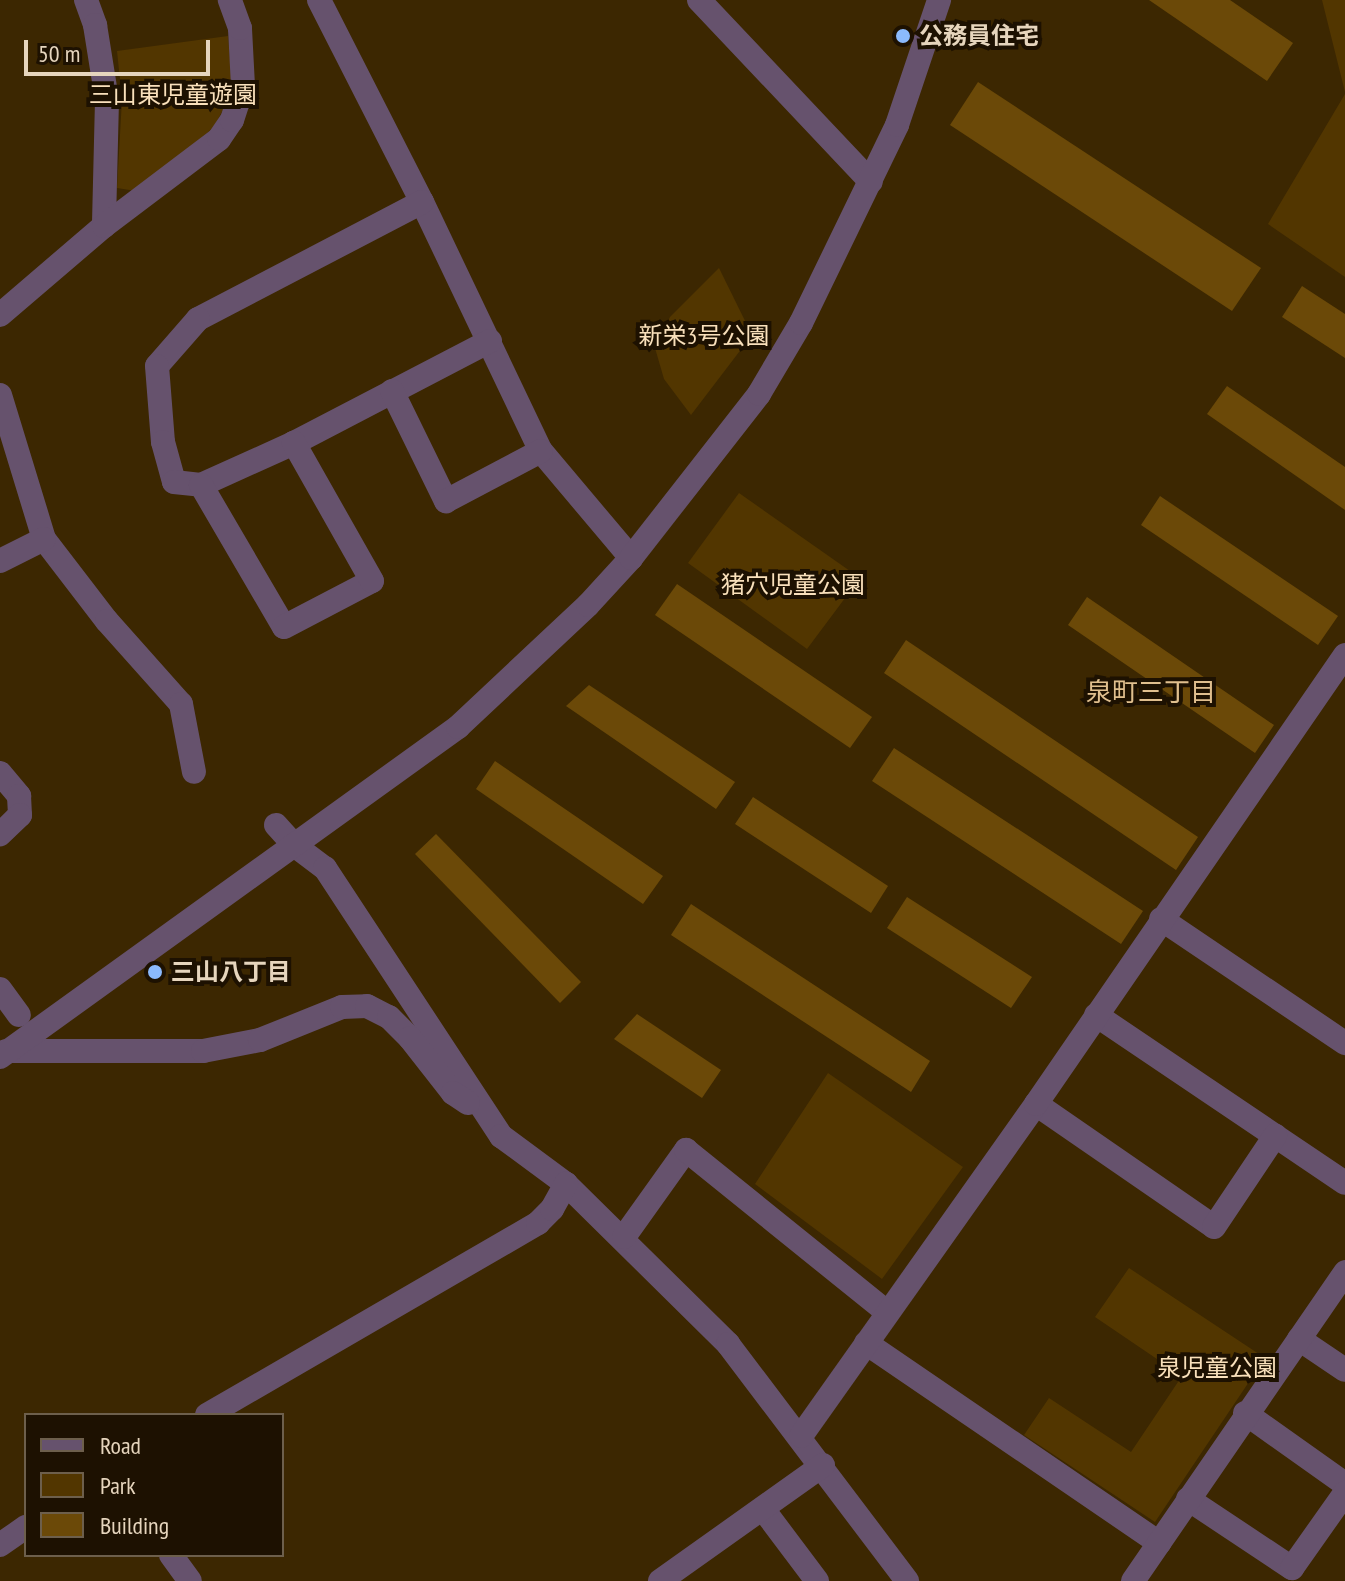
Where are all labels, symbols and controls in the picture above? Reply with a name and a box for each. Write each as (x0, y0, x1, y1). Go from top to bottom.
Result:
place label: 公務員住宅 (919, 22, 1039, 50)
scale bar (28, 24, 214, 74)
marker: 公務員住宅 (894, 27, 912, 45)
text: 50 m (38, 38, 80, 69)
park label: 三山東児童遊園 (89, 81, 257, 109)
park label: 新栄3号公園 (639, 322, 769, 350)
park label: 猪穴児童公園 (721, 571, 865, 599)
district label: 泉町三丁目 (1086, 676, 1216, 708)
place label: 三山八丁目 (171, 958, 291, 986)
marker: 三山八丁目 (146, 963, 164, 981)
park label: 泉児童公園 (1157, 1354, 1277, 1382)
legend (24, 1413, 284, 1557)
text: Road (100, 1430, 141, 1461)
text: Park (100, 1470, 136, 1501)
text: Building (100, 1510, 169, 1541)

